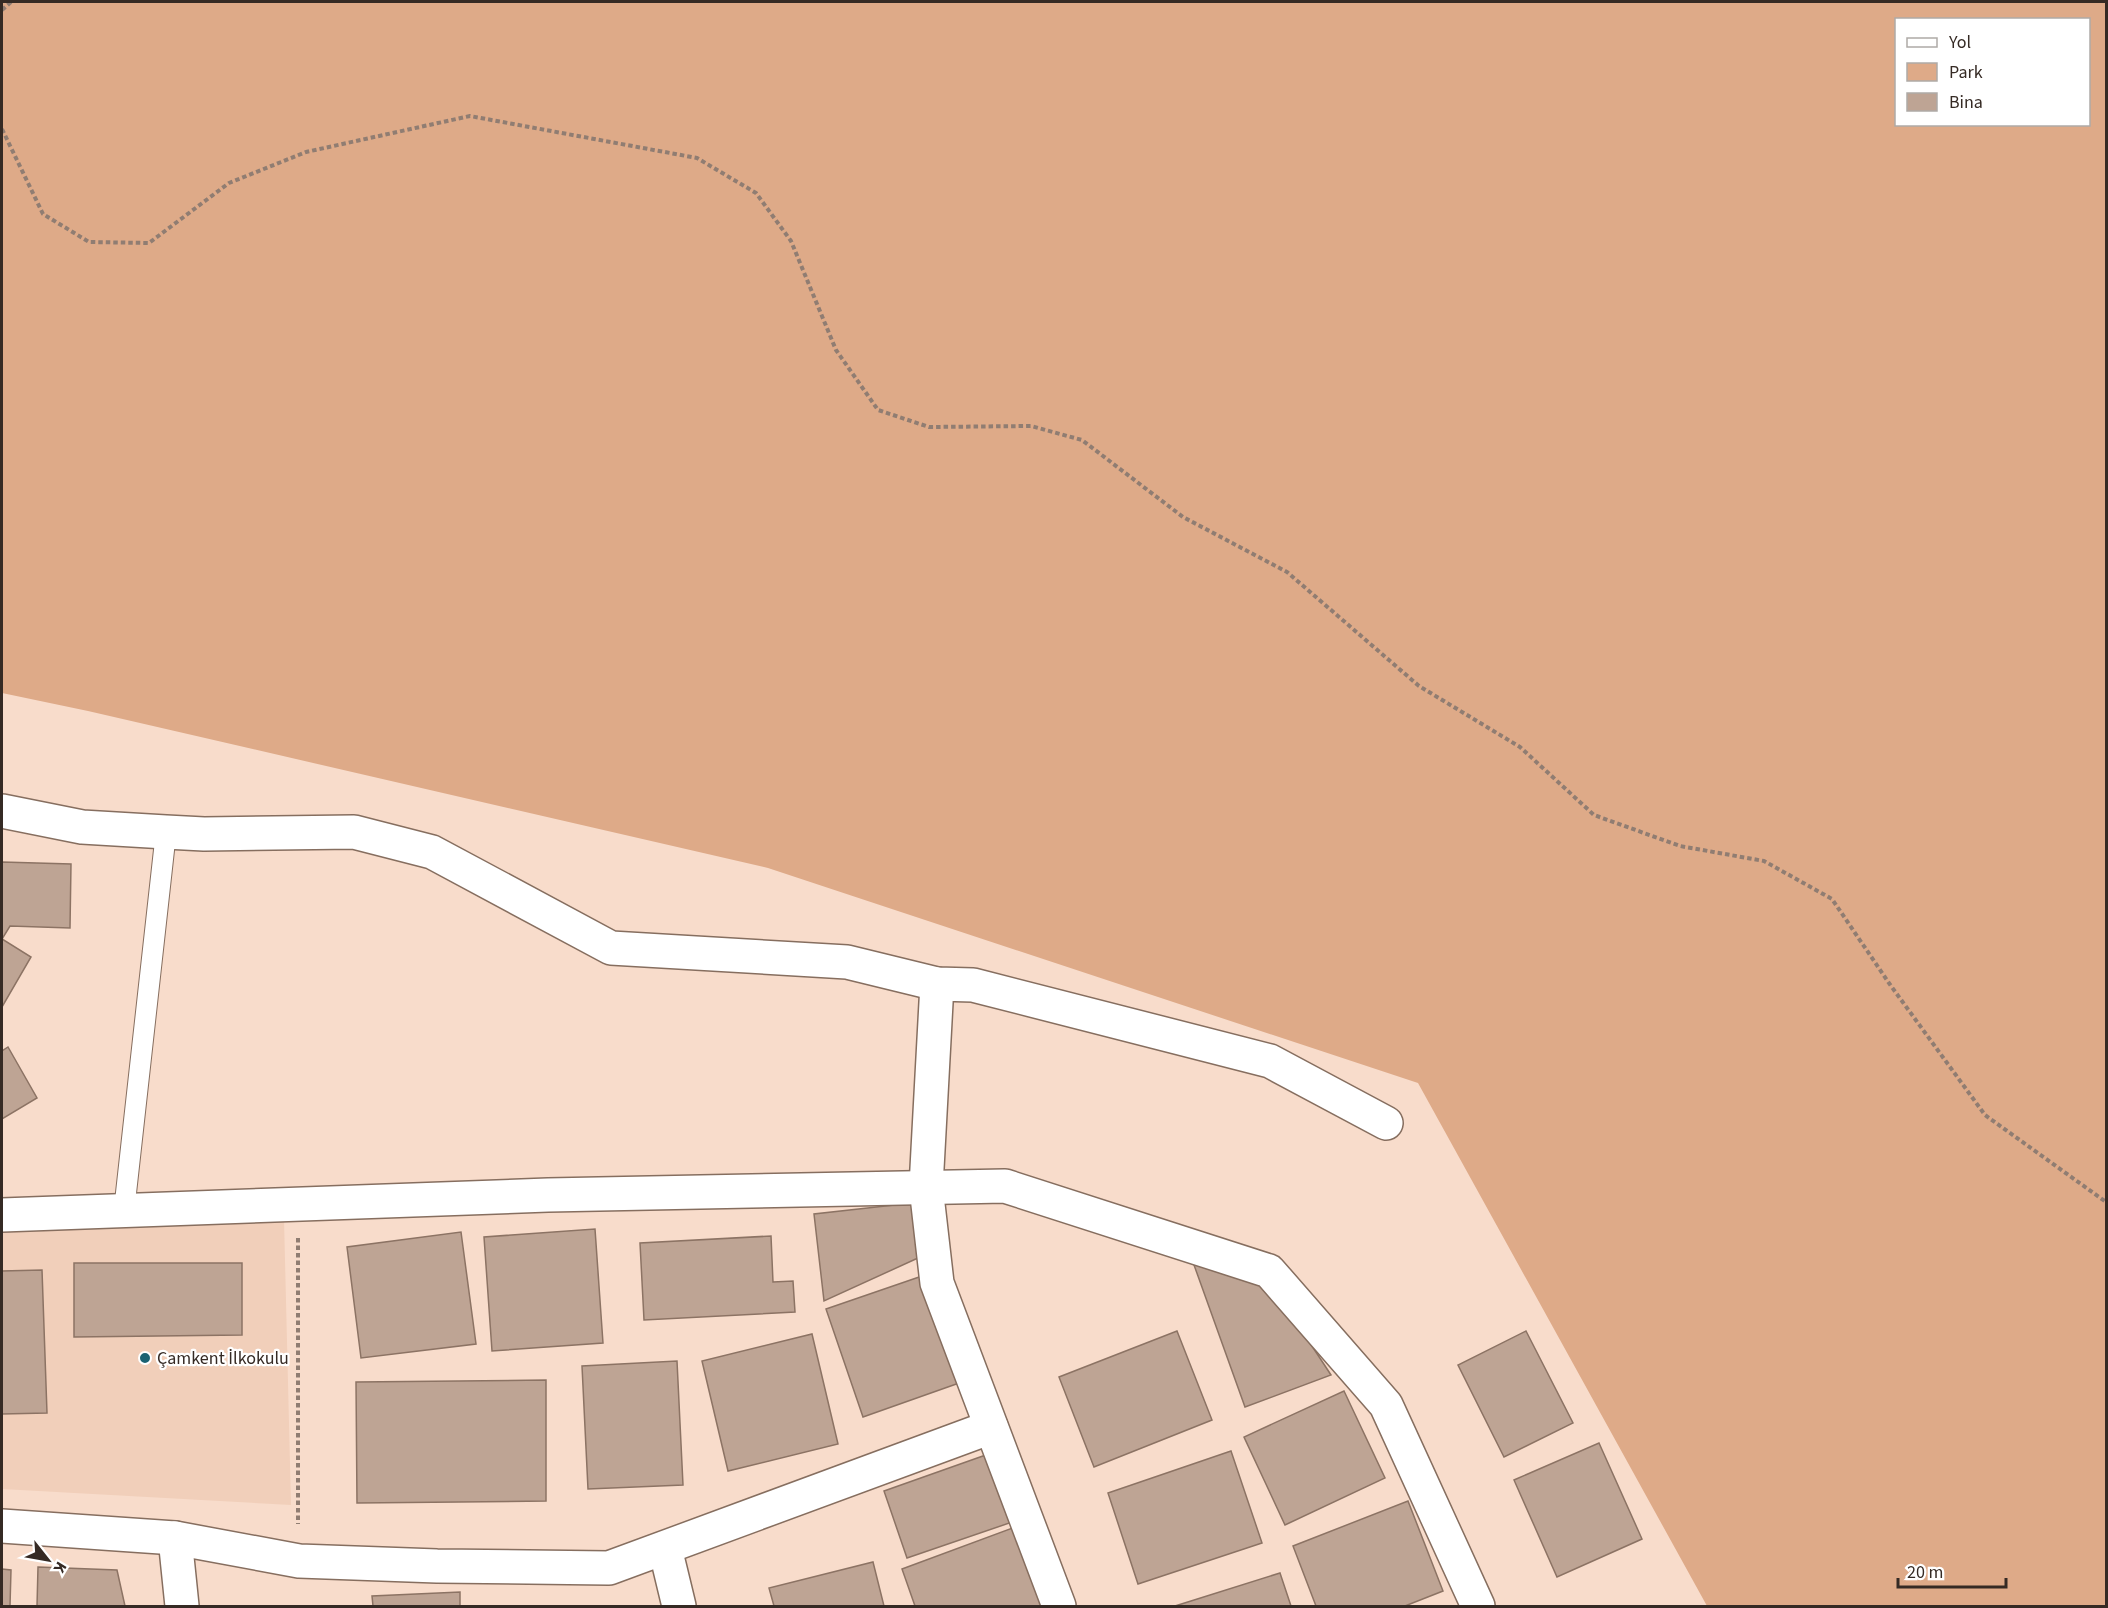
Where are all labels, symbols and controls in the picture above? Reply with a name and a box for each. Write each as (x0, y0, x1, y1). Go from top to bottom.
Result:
legend (1895, 18, 2090, 126)
text: Yol (1948, 30, 1971, 55)
text: Park (1949, 60, 1983, 85)
text: Bina (1949, 90, 1983, 115)
place label: Çamkent İlkokulu (157, 1346, 289, 1371)
marker: Çamkent İlkokulu (138, 1351, 152, 1365)
north arrow (18, 1530, 78, 1590)
scale bar (1898, 1551, 2006, 1589)
text: K (48, 1557, 72, 1577)
text: 20 m (1907, 1560, 1943, 1585)

